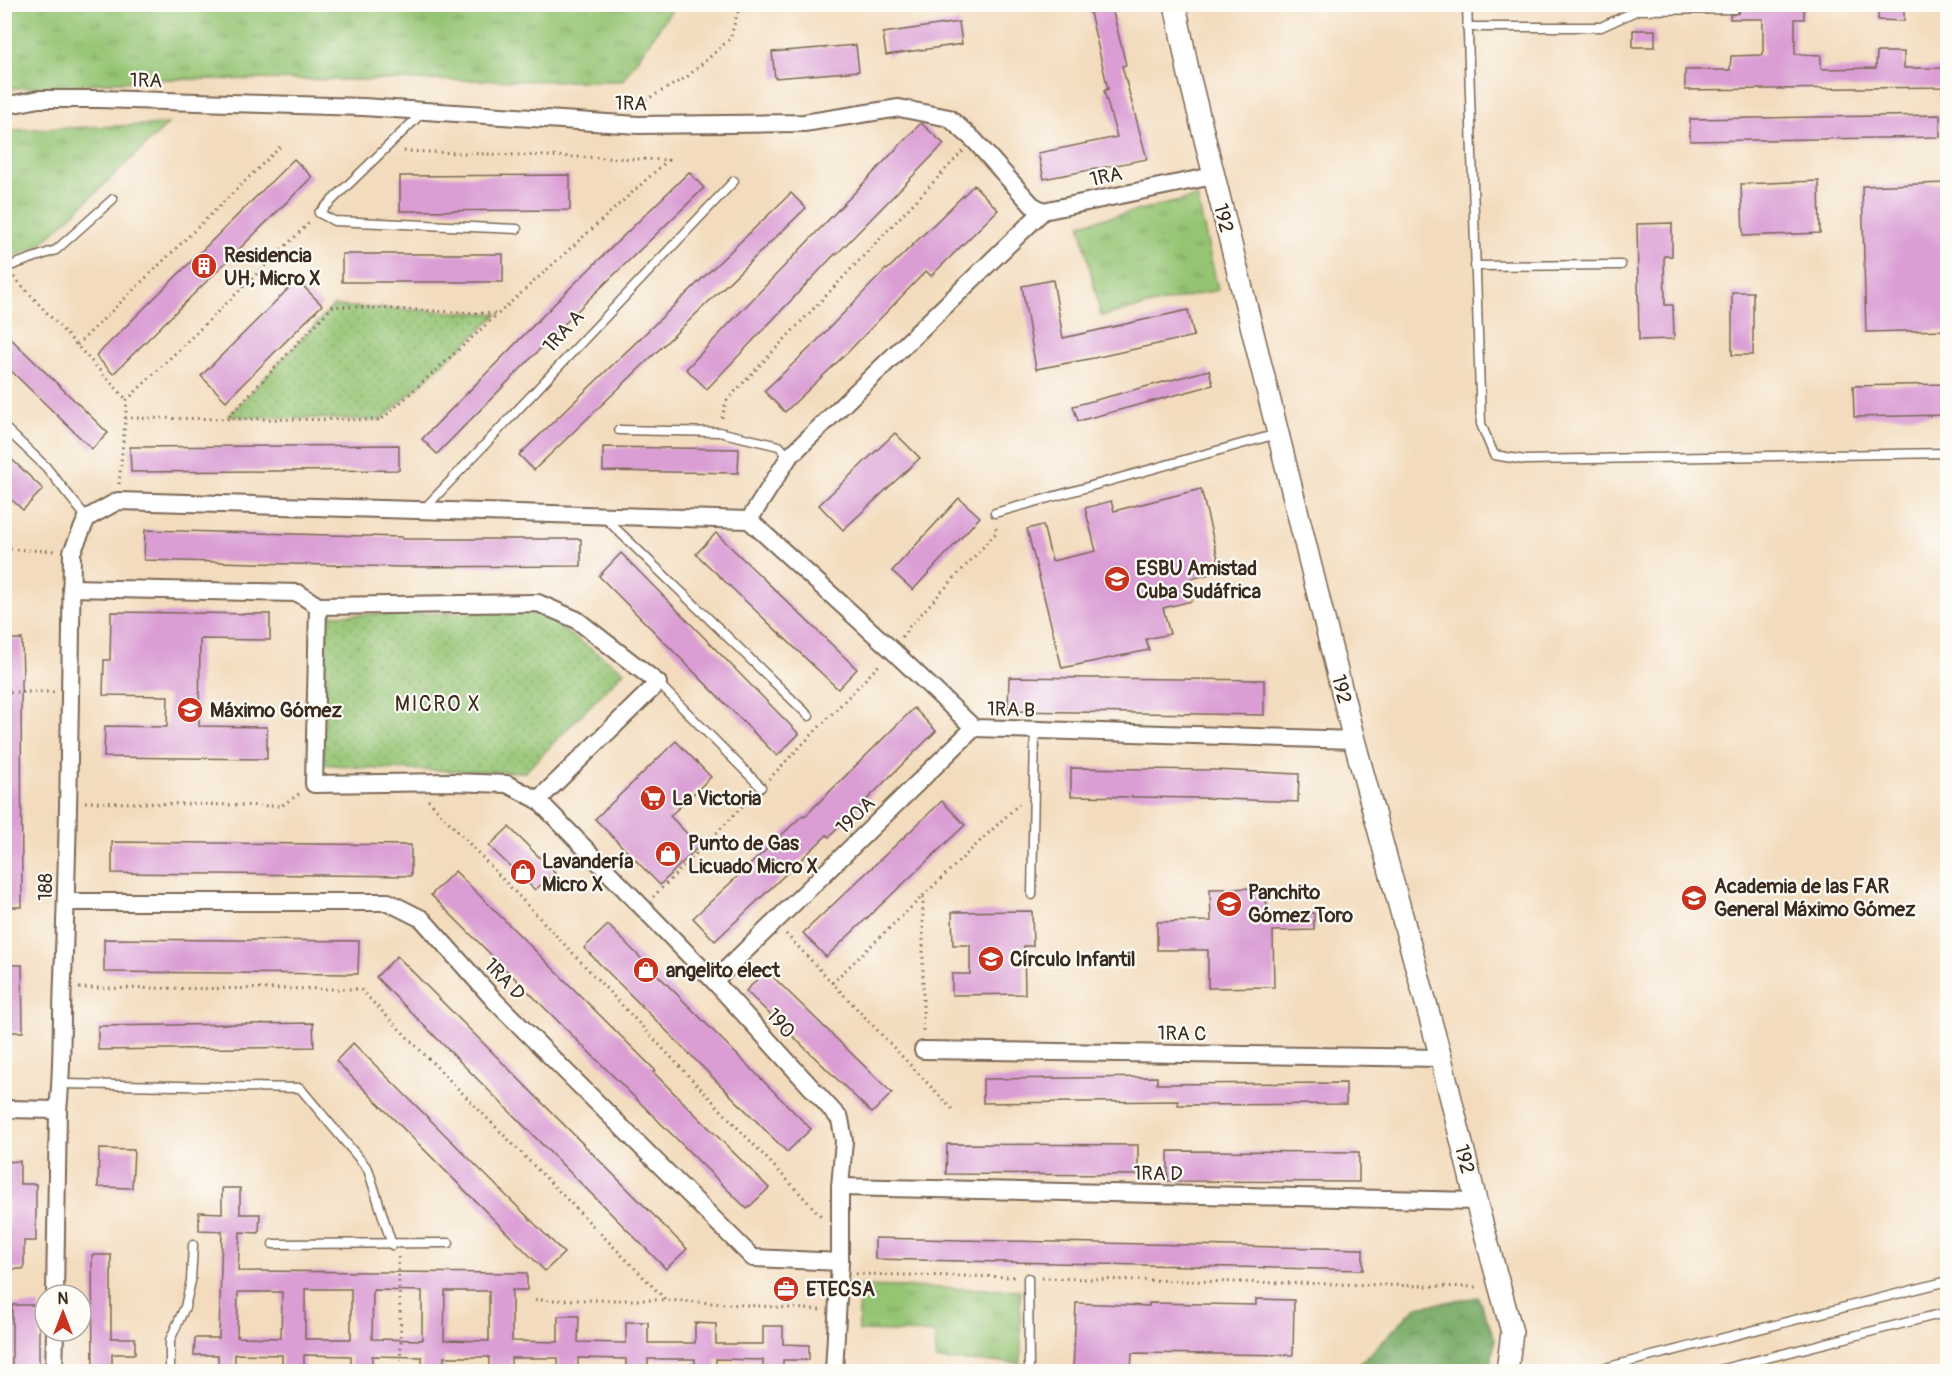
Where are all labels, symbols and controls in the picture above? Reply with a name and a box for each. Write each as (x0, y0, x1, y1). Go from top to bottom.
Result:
street label: 1RA (129, 67, 163, 94)
street label: 1RA (614, 90, 648, 117)
street label: 1RA (1088, 161, 1125, 192)
street label: 192 (1208, 201, 1239, 235)
place label: Residencia UH, Micro X (224, 243, 321, 291)
building icon: Residencia UH, Micro X (189, 251, 219, 281)
street label: 1RA A (537, 305, 589, 358)
place label: ESBU Amistad Cuba Sudáfrica (1136, 556, 1261, 604)
school or university icon: ESBU Amistad Cuba Sudáfrica (1102, 564, 1132, 594)
street label: 192 (1326, 672, 1357, 706)
district label: MICRO X (395, 691, 481, 718)
school or university icon: Máximo Gómez (175, 695, 205, 725)
street label: 1RA B (987, 696, 1035, 723)
place label: Máximo Gómez (210, 698, 342, 723)
supermarket icon: La Victoria (638, 783, 668, 813)
place label: La Victoria (672, 786, 761, 811)
street label: 190A (831, 791, 880, 840)
place label: Punto de Gas Licuado Micro X (688, 831, 818, 879)
shop icon: Punto de Gas Licuado Micro X (653, 839, 683, 869)
place label: Lavandería Micro X (542, 849, 634, 897)
shop icon: Lavandería Micro X (508, 857, 538, 887)
street label: 188 (33, 873, 58, 901)
place label: Academia de las FAR General Máximo Gómez (1714, 874, 1916, 922)
place label: Panchito Gómez Toro (1248, 880, 1353, 928)
school or university icon: Academia de las FAR General Máximo Gómez (1679, 883, 1709, 913)
school or university icon: Panchito Gómez Toro (1214, 889, 1244, 919)
school or university icon: Círculo Infantil (976, 944, 1006, 974)
place label: Círculo Infantil (1010, 947, 1136, 972)
street label: 1RA D (479, 953, 531, 1006)
shop icon: angelito elect (631, 955, 661, 985)
place label: angelito elect (666, 958, 781, 983)
street label: 190 (761, 1003, 801, 1044)
street label: 1RA C (1157, 1021, 1207, 1046)
street label: 192 (1449, 1142, 1480, 1176)
street label: 1RA D (1133, 1161, 1183, 1186)
office icon: ETECSA (771, 1274, 801, 1304)
place label: ETECSA (806, 1277, 875, 1302)
north arrow (33, 1283, 93, 1343)
text: N (58, 1289, 69, 1309)

